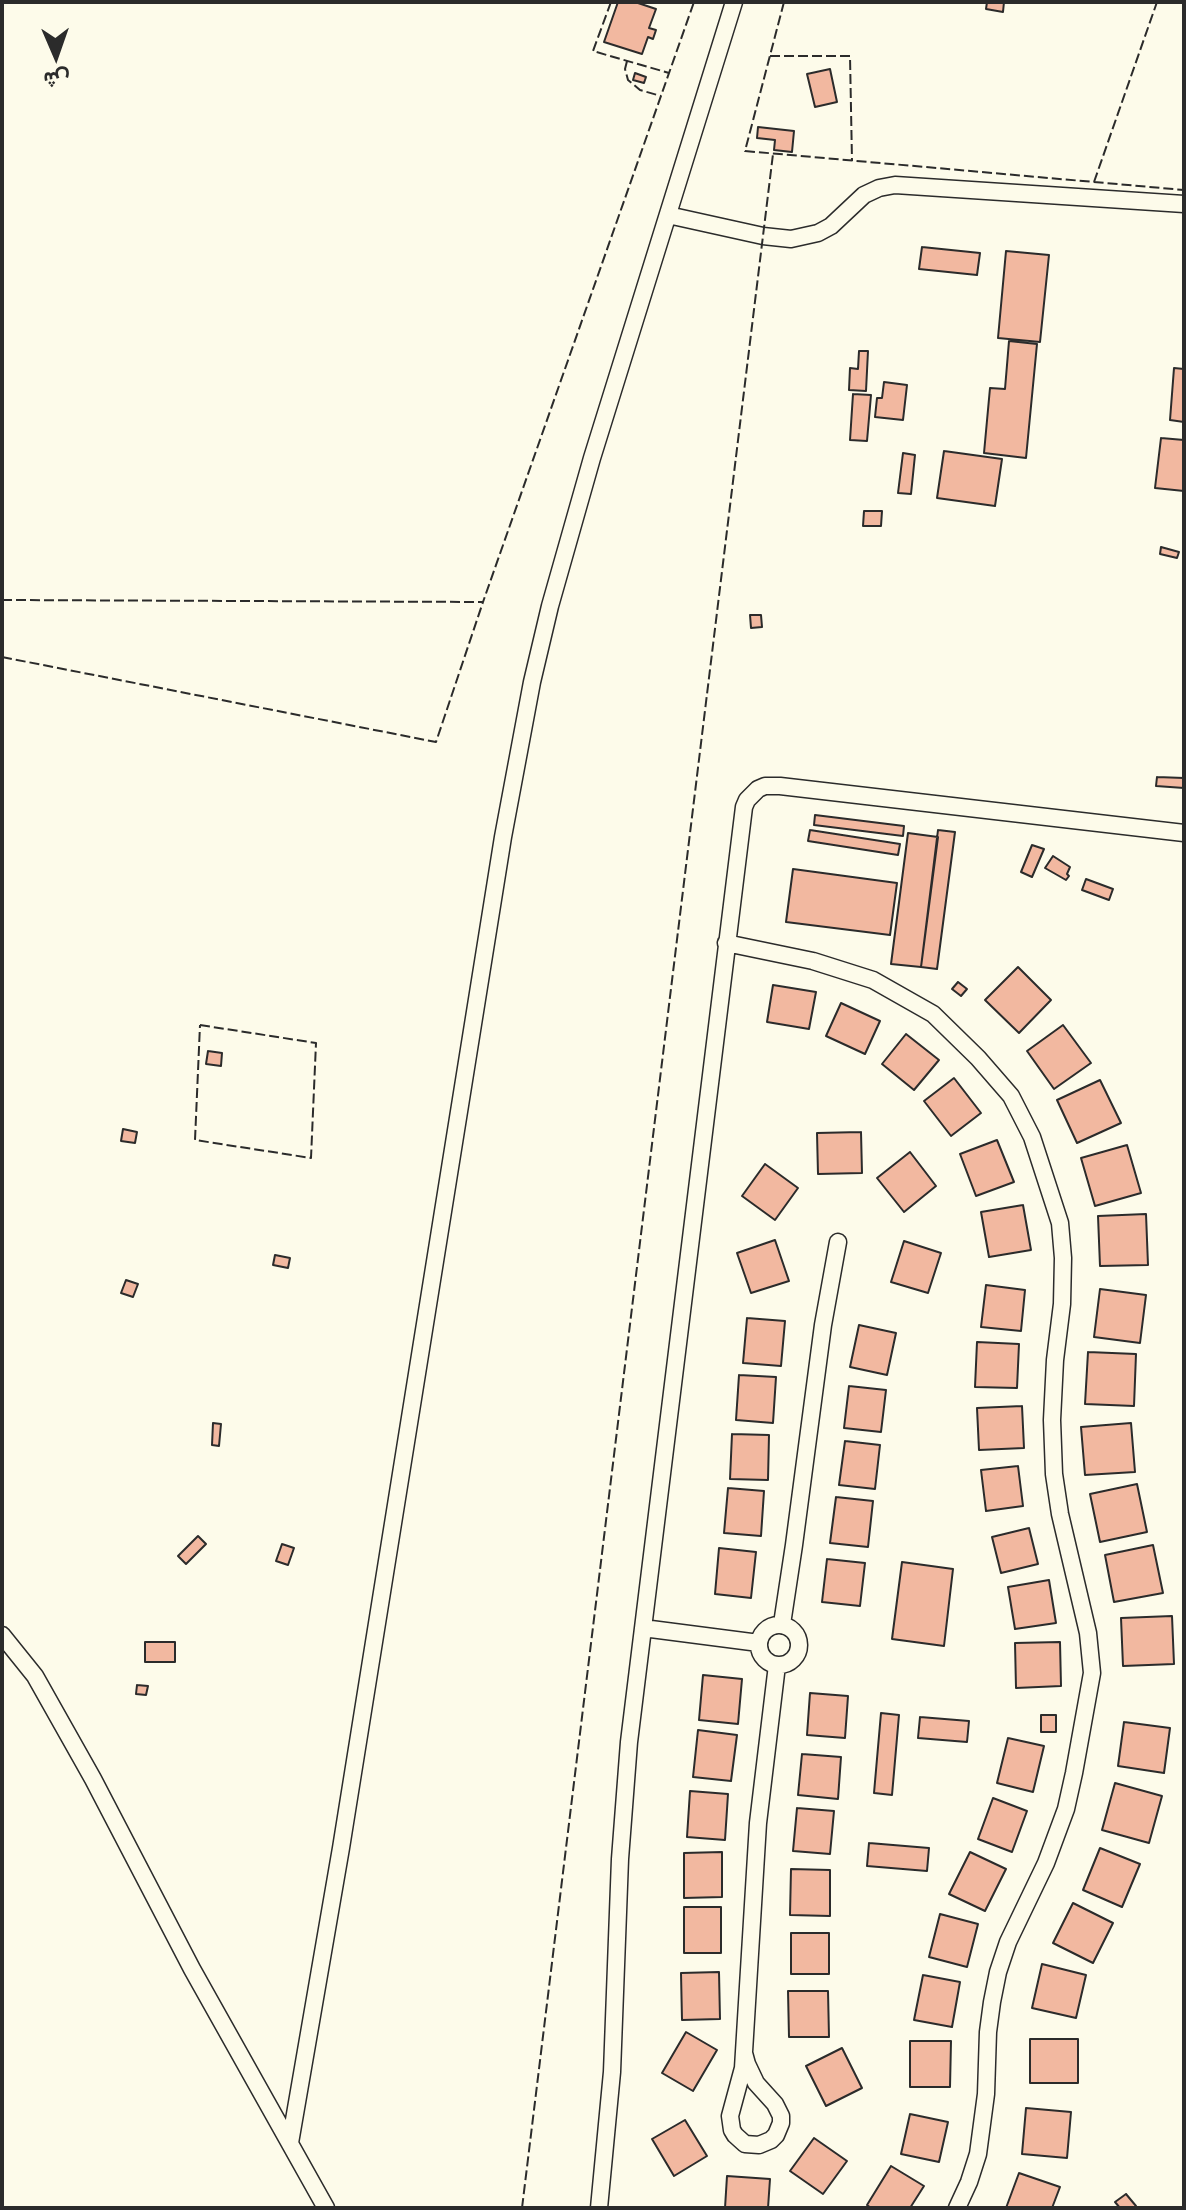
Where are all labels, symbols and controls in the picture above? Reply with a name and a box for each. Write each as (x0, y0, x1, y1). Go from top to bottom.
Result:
north arrow (16, 16, 96, 96)
text: ش (43, 66, 71, 94)

